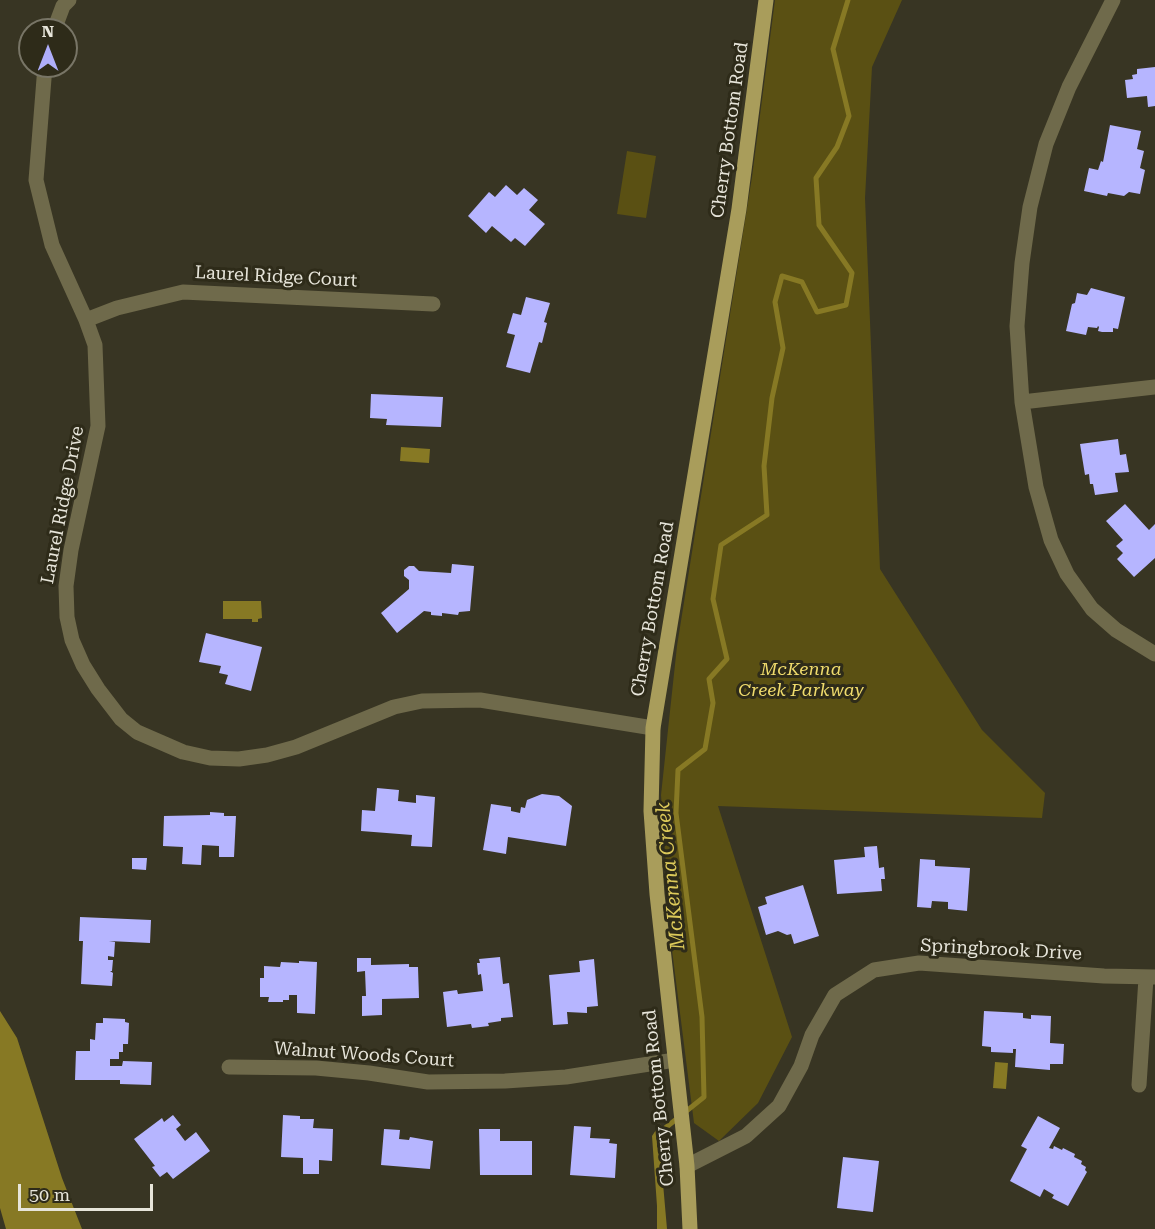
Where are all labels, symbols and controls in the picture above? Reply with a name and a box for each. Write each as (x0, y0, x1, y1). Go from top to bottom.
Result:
north arrow (18, 18, 78, 78)
text: N (42, 22, 54, 41)
street label: Cherry Bottom Road (707, 41, 753, 219)
street label: Laurel Ridge Court (194, 262, 358, 292)
street label: Laurel Ridge Drive (37, 424, 89, 586)
street label: Cherry Bottom Road (627, 520, 679, 698)
park label: McKenna Creek Parkway (738, 659, 864, 702)
water label: McKenna Creek (651, 801, 691, 951)
street label: Springbrook Drive (920, 935, 1082, 965)
street label: Cherry Bottom Road (639, 1009, 679, 1187)
street label: Walnut Woods Court (273, 1038, 455, 1072)
scale bar (21, 1172, 156, 1210)
text: 50 m (29, 1184, 70, 1205)

